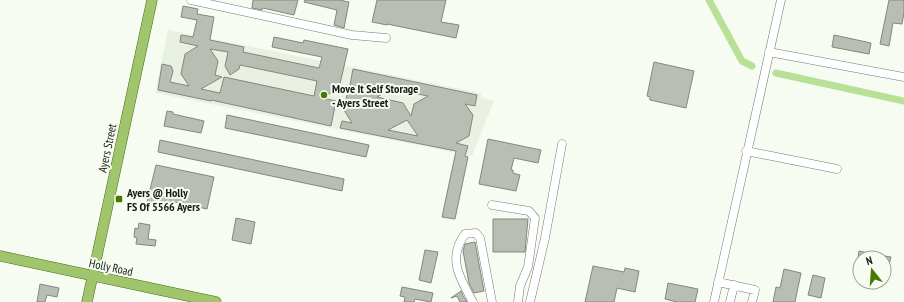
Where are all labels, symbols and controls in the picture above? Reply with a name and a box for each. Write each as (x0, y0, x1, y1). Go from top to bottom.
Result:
place label: Move It Self Storage - Ayers Street (332, 81, 418, 110)
marker: Move It Self Storage - Ayers Street (319, 90, 329, 100)
street label: Ayers Street (95, 122, 120, 174)
place label: Ayers @ Holly FS Of 5566 Ayers (126, 185, 200, 214)
marker: Ayers @ Holly FS Of 5566 Ayers (114, 194, 124, 204)
north arrow (852, 250, 892, 290)
text: N (864, 253, 874, 268)
street label: Holly Road (88, 255, 134, 279)

